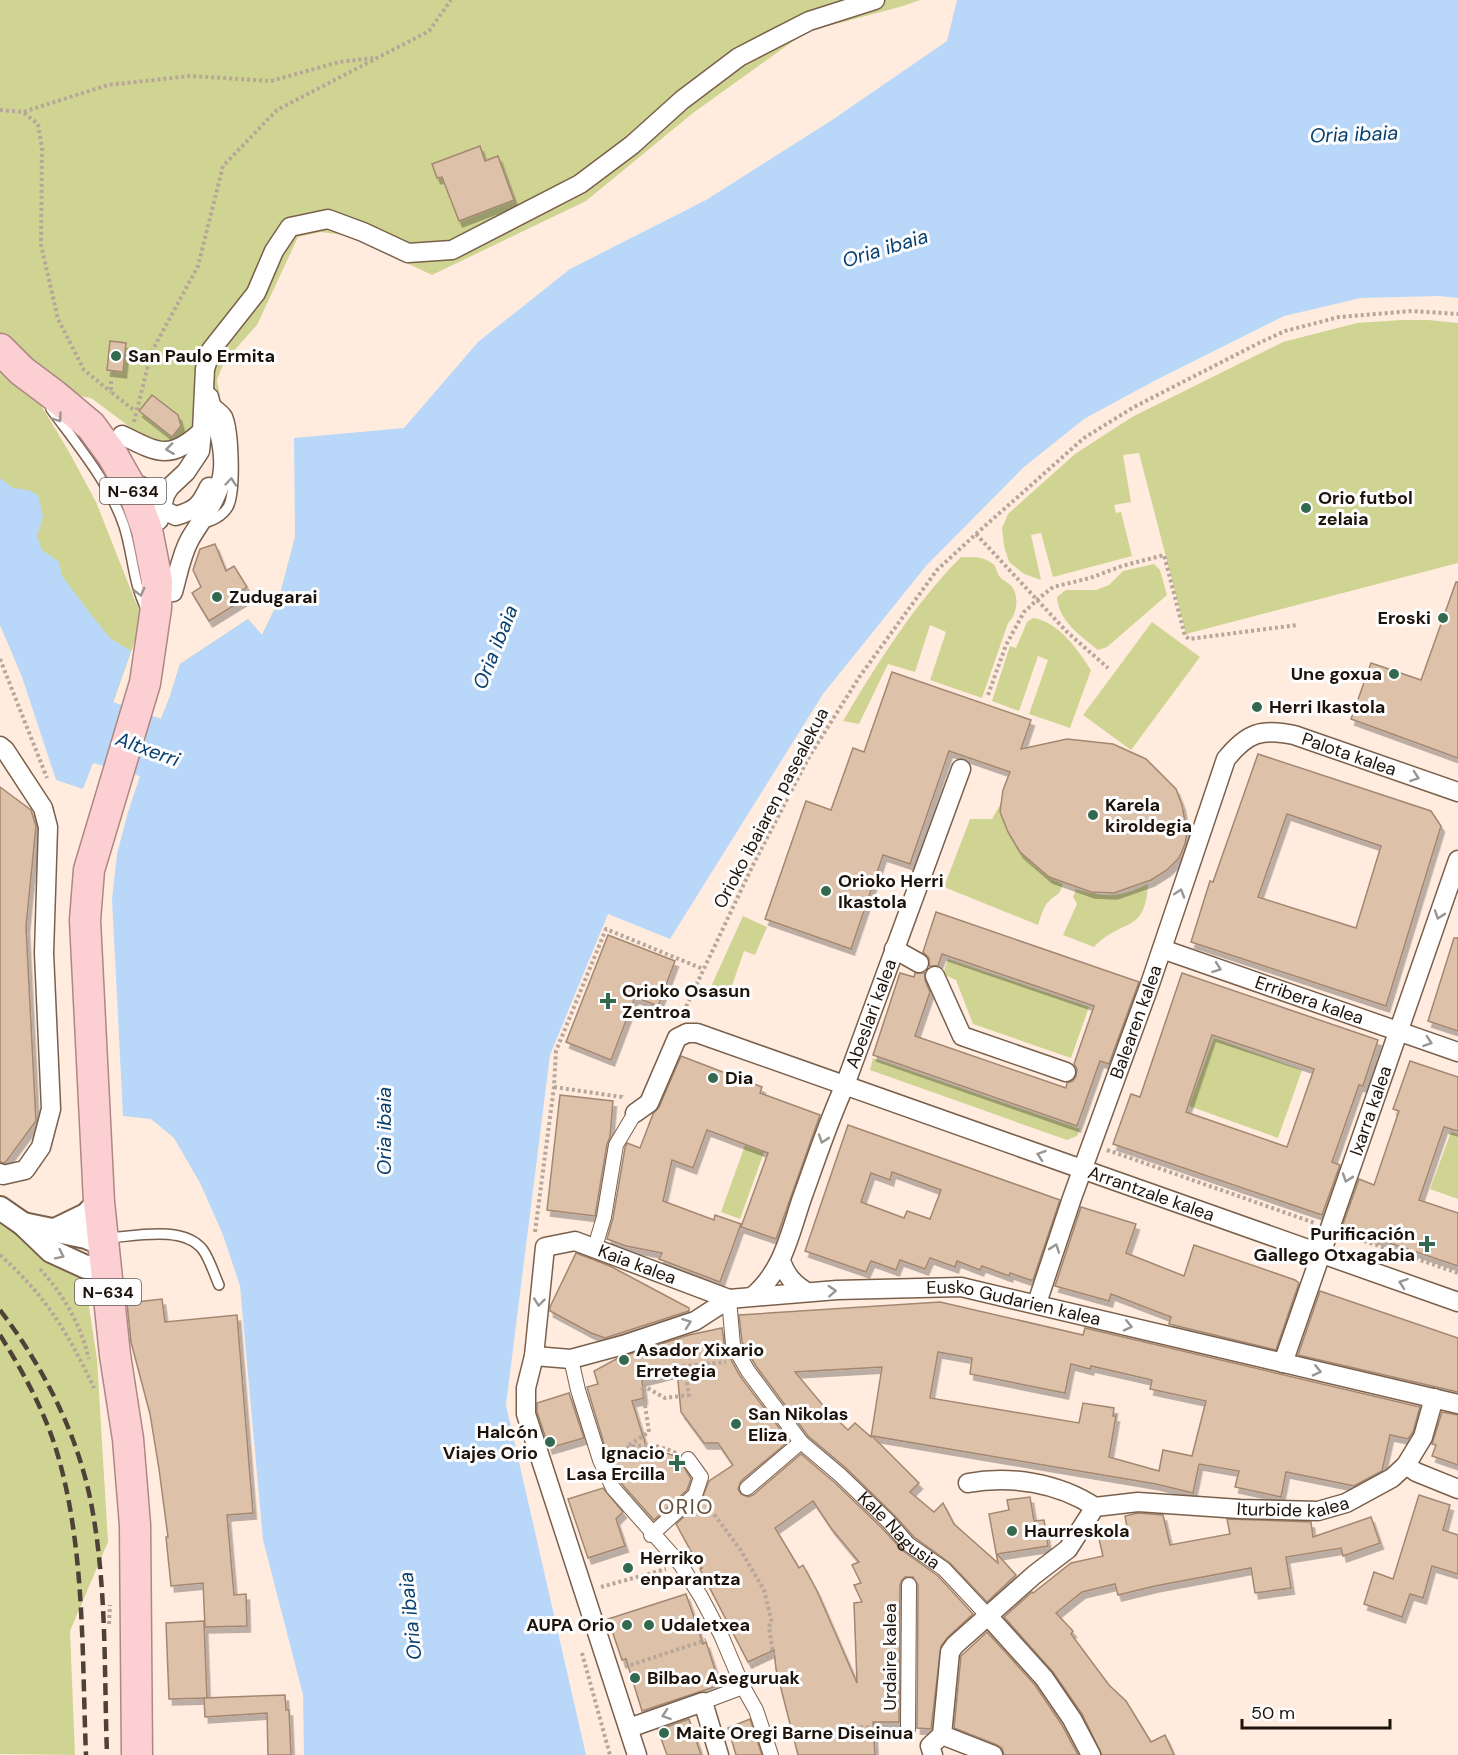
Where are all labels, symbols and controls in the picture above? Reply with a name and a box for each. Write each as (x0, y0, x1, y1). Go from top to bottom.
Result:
water label: Oria ibaia (1309, 119, 1399, 149)
water label: Oria ibaia (839, 223, 931, 273)
place label: San Paulo Ermita (128, 344, 275, 368)
marker: San Paulo Ermita (109, 349, 123, 363)
one-way arrow (51, 411, 62, 422)
one-way arrow (165, 442, 174, 455)
one-way arrow (224, 477, 237, 486)
road number: N-634 (100, 478, 166, 504)
place label: Orio futbol zelaia (1318, 486, 1413, 531)
marker: Orio futbol zelaia (1299, 501, 1313, 515)
place label: Zudugarai (229, 585, 317, 609)
one-way arrow (132, 587, 145, 597)
marker: Zudugarai (210, 590, 224, 604)
water label: Oria ibaia (466, 601, 524, 693)
place label: Eroski (1377, 606, 1431, 630)
marker: Eroski (1436, 611, 1450, 625)
place label: Une goxua (1291, 662, 1382, 686)
marker: Une goxua (1387, 667, 1401, 681)
place label: Herri Ikastola (1269, 695, 1385, 719)
marker: Herri Ikastola (1250, 700, 1264, 714)
street label: Orioko ibaiaren pasealekua (708, 703, 834, 913)
water label: Altxerri (112, 725, 185, 773)
street label: Palota kalea (1299, 727, 1400, 782)
one-way arrow (1409, 770, 1420, 783)
place label: Karela kiroldegia (1105, 793, 1192, 838)
marker: Karela kiroldegia (1086, 808, 1100, 822)
place label: Orioko Herri Ikastola (838, 869, 944, 914)
marker: Orioko Herri Ikastola (819, 884, 833, 898)
one-way arrow (1173, 888, 1185, 899)
one-way arrow (1434, 909, 1446, 920)
street label: Abeslari kalea (840, 956, 902, 1072)
one-way arrow (1211, 961, 1222, 974)
street label: Balearen kalea (1104, 962, 1168, 1082)
street label: Erribera kalea (1252, 970, 1367, 1030)
place label: Orioko Osasun Zentroa (622, 979, 750, 1024)
marker: Orioko Osasun Zentroa (599, 992, 617, 1010)
one-way arrow (1422, 1035, 1433, 1047)
street label: Ixarra kalea (1344, 1063, 1397, 1159)
place label: Dia (725, 1066, 753, 1090)
marker: Dia (706, 1071, 720, 1085)
water label: Oria ibaia (371, 1087, 397, 1175)
one-way arrow (817, 1133, 830, 1144)
one-way arrow (1036, 1150, 1046, 1163)
street label: Arrantzale kalea (1085, 1160, 1218, 1227)
one-way arrow (1342, 1173, 1355, 1183)
place label: Purificación Gallego Otxagabia (1254, 1222, 1415, 1267)
marker: Purificación Gallego Otxagabia (1420, 1237, 1434, 1251)
street label: Kaia kalea (595, 1239, 679, 1290)
one-way arrow (1048, 1243, 1061, 1254)
one-way arrow (53, 1247, 64, 1259)
street label: Eusko Gudarien kalea (926, 1275, 1103, 1331)
one-way arrow (1398, 1277, 1409, 1290)
road number: N-634 (75, 1279, 141, 1305)
one-way arrow (828, 1284, 837, 1297)
one-way arrow (533, 1297, 546, 1306)
one-way arrow (681, 1318, 692, 1331)
one-way arrow (1123, 1318, 1133, 1331)
place label: Asador Xixario Erretegia (636, 1338, 764, 1383)
marker: Asador Xixario Erretegia (617, 1353, 631, 1367)
one-way arrow (1312, 1364, 1322, 1377)
place label: San Nikolas Eliza (748, 1402, 848, 1447)
marker: San Nikolas Eliza (729, 1417, 743, 1431)
place label: Halcón Viajes Orio (443, 1420, 538, 1465)
marker: Halcón Viajes Orio (543, 1435, 557, 1449)
place label: Ignacio Lasa Ercilla (566, 1441, 665, 1486)
marker: Ignacio Lasa Ercilla (670, 1456, 684, 1470)
street label: Kale Nagusia (852, 1486, 945, 1575)
street label: Iturbide kalea (1236, 1491, 1352, 1523)
district label: ORIO (658, 1493, 714, 1521)
place label: Haurreskola (1024, 1519, 1129, 1543)
marker: Haurreskola (1005, 1524, 1019, 1538)
place label: Herriko enparantza (640, 1546, 740, 1591)
marker: Herriko enparantza (621, 1561, 635, 1575)
water label: Oria ibaia (392, 1571, 428, 1661)
street label: Urdaire kalea (878, 1603, 902, 1711)
place label: AUPA Orio (526, 1613, 615, 1637)
place label: Udaletxea (661, 1613, 750, 1637)
marker: AUPA Orio (620, 1618, 634, 1632)
marker: Udaletxea (642, 1618, 656, 1632)
place label: Bilbao Aseguruak (647, 1666, 801, 1690)
marker: Bilbao Aseguruak (628, 1671, 642, 1685)
scale bar (1242, 1692, 1390, 1730)
text: 50 m (1251, 1701, 1295, 1725)
one-way arrow (661, 1707, 672, 1720)
place label: Maite Oregi Barne Diseinua (676, 1721, 913, 1745)
marker: Maite Oregi Barne Diseinua (657, 1726, 671, 1740)

